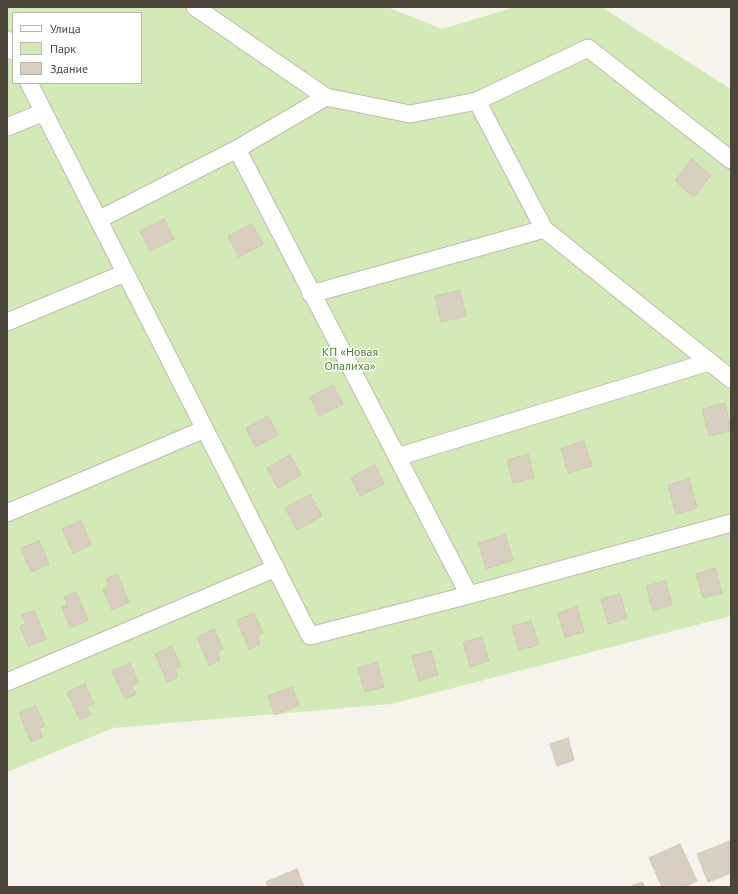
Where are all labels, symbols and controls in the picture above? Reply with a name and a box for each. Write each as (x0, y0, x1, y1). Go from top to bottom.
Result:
legend (12, 12, 142, 84)
text: Улица (50, 21, 81, 36)
text: Парк (50, 41, 76, 56)
text: Здание (50, 61, 88, 76)
park label: КП «Новая Опалиха» (322, 346, 378, 374)

